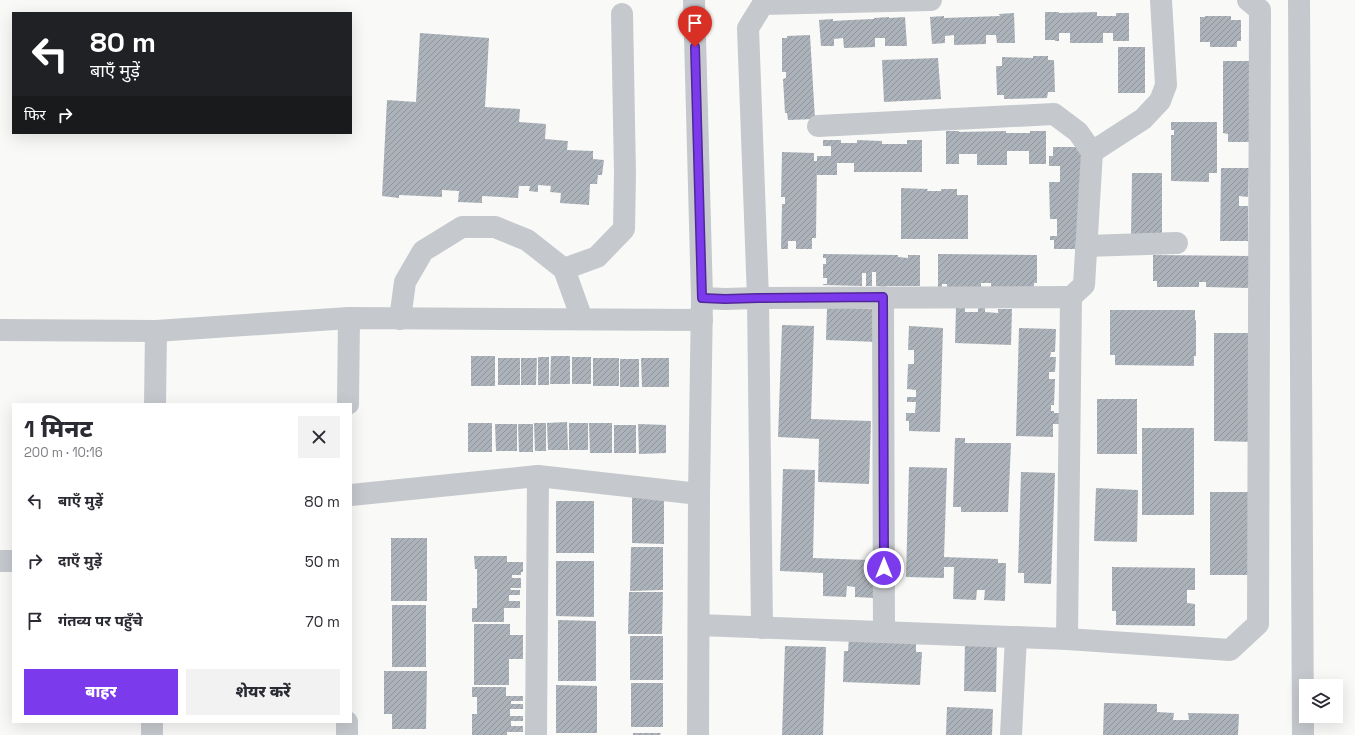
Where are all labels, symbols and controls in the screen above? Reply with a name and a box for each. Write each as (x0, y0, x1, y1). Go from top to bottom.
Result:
pin (678, 6, 712, 47)
icon: arrive (684, 12, 706, 34)
text: 80 m (90, 24, 156, 60)
icon: left (24, 28, 76, 80)
text: बाएँ मुड़ें (90, 59, 140, 82)
icon: right (54, 104, 76, 126)
text: फिर (24, 105, 46, 124)
text: 1 मिनट (24, 413, 93, 444)
button: close (298, 416, 340, 458)
text: 200 m · 10:16 (24, 444, 103, 461)
icon: left (24, 490, 46, 512)
text: बाएँ मुड़ें (58, 491, 103, 510)
text: 80 m (304, 492, 340, 511)
position arrow (863, 547, 905, 589)
icon: right (24, 550, 46, 572)
text: दाएँ मुड़ें (58, 551, 102, 570)
text: 50 m (305, 552, 340, 571)
icon: arrive (24, 610, 46, 632)
text: गंतव्य पर पहुँचे (58, 611, 143, 630)
text: 70 m (305, 612, 340, 631)
button: बाहर (24, 669, 178, 715)
button: शेयर करें (186, 669, 340, 715)
map controls (1299, 679, 1343, 723)
button: layers (1299, 679, 1343, 723)

